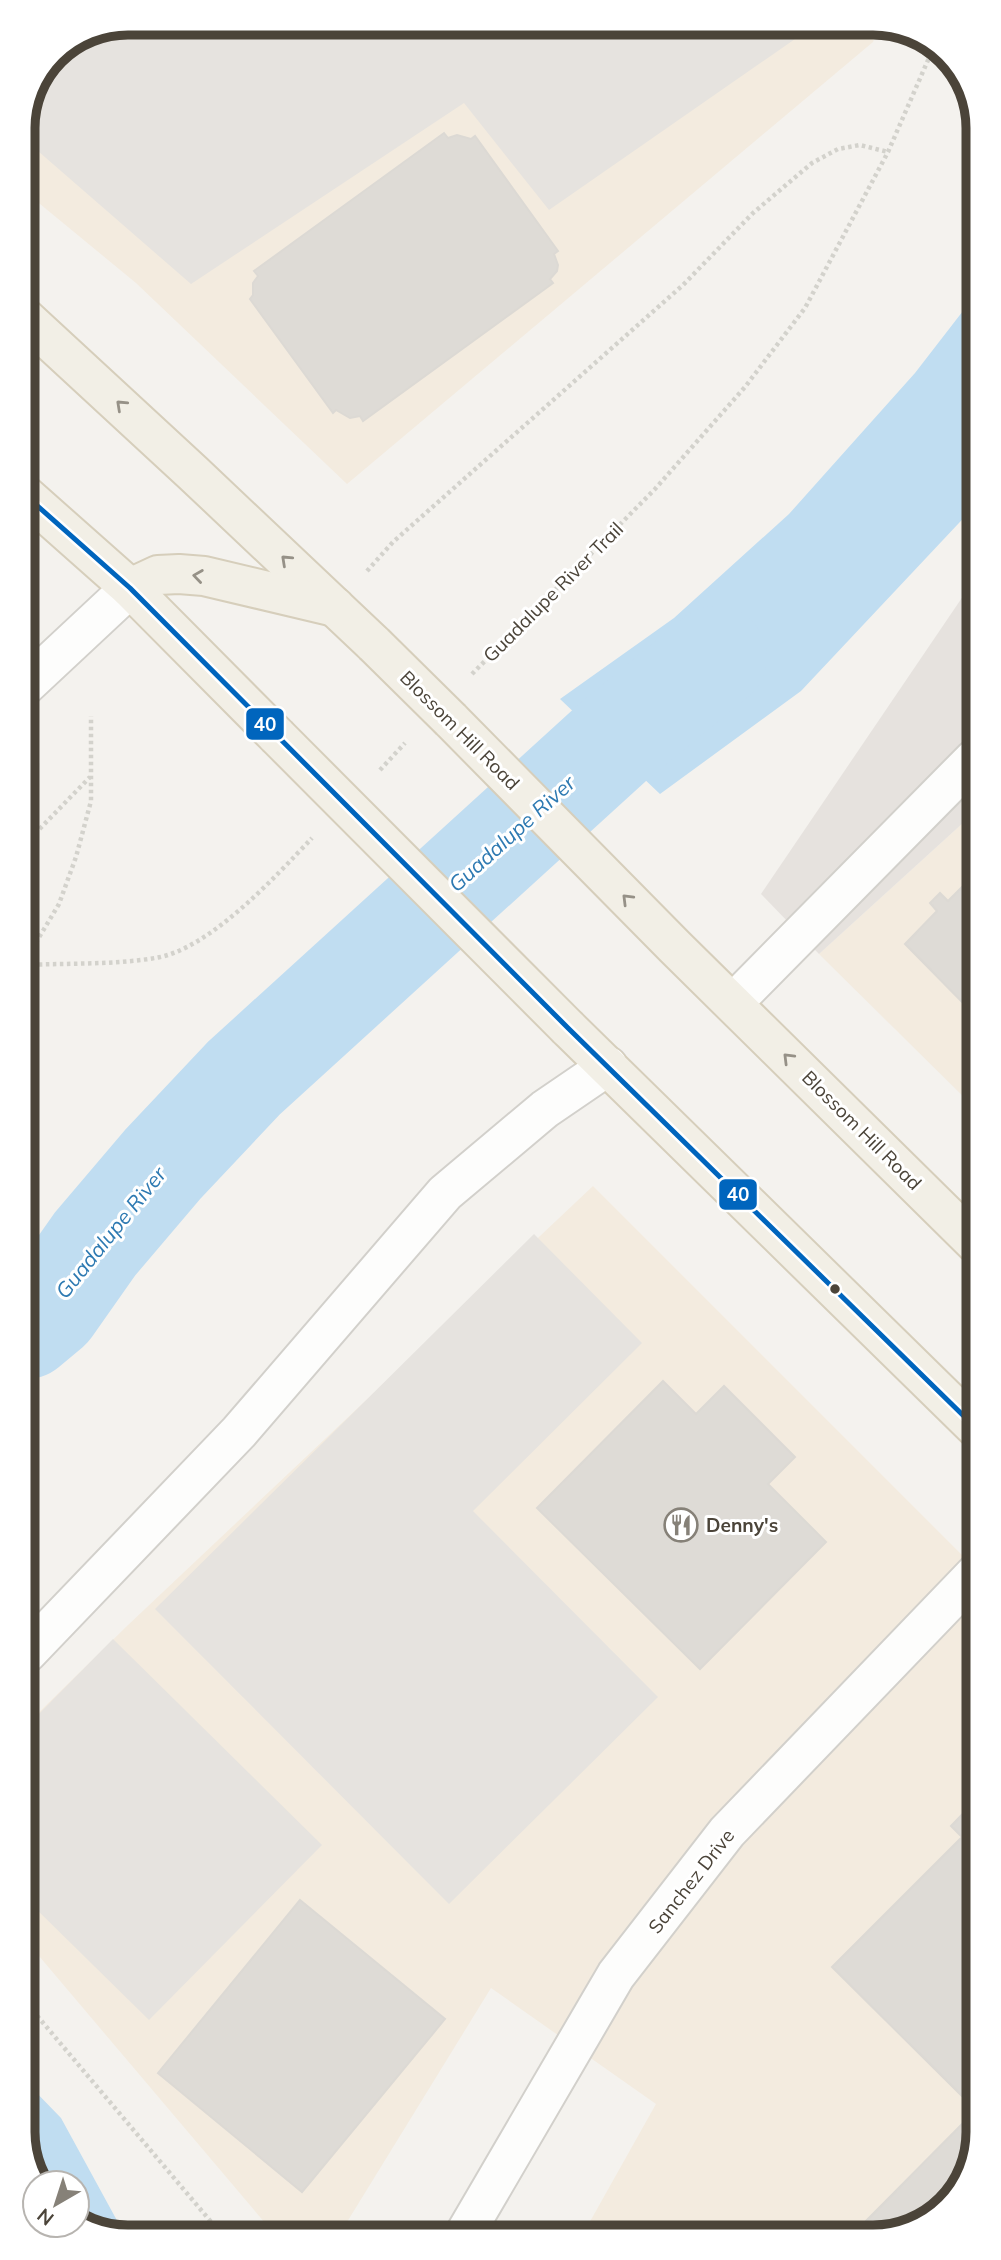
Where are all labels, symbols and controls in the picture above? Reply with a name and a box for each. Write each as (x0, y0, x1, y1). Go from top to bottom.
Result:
one-way arrow (116, 400, 129, 413)
street label: Guadalupe River Trail (478, 517, 628, 667)
one-way arrow (281, 556, 294, 569)
one-way arrow (192, 569, 204, 584)
street label: Blossom Hill Road (395, 665, 525, 795)
line badge: 40 (245, 707, 285, 741)
text: 40 (254, 712, 276, 736)
water label: Guadalupe River (443, 769, 581, 897)
one-way arrow (622, 894, 635, 907)
one-way arrow (783, 1053, 796, 1066)
street label: Blossom Hill Road (797, 1065, 927, 1195)
water label: Guadalupe River (49, 1160, 172, 1303)
line badge: 40 (718, 1178, 758, 1211)
text: 40 (727, 1182, 749, 1206)
unlabelled marker (828, 1282, 842, 1296)
restaurant icon: Denny's (662, 1506, 700, 1544)
place label: Denny's (706, 1513, 778, 1537)
street label: Sanchez Drive (643, 1824, 739, 1938)
north arrow (21, 2169, 91, 2239)
text: N (32, 2203, 58, 2231)

